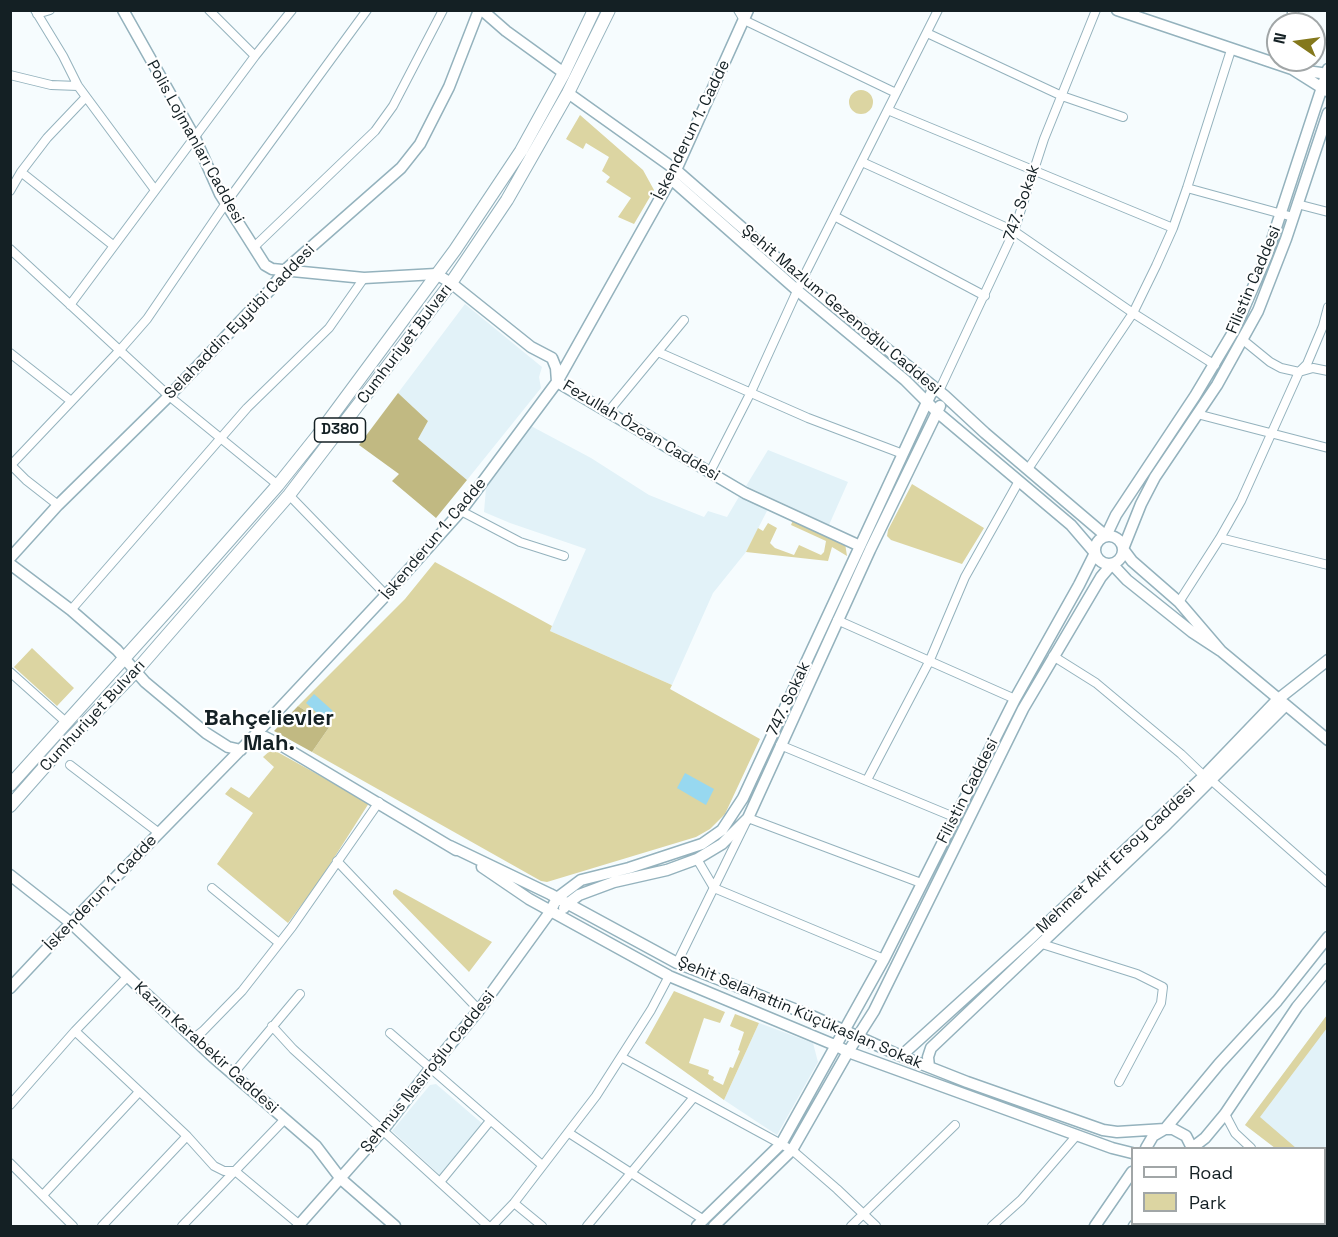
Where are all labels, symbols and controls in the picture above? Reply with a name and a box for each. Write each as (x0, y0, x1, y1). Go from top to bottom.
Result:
north arrow (1266, 12, 1326, 72)
text: N (1268, 31, 1291, 46)
street label: Polis Lojmanları Caddesi (142, 57, 248, 227)
street label: İskenderun 1. Cadde (650, 57, 734, 203)
street label: 747. Sokak (1000, 162, 1044, 244)
street label: Şehit Mazlum Gezenoğlu Caddesi (737, 221, 945, 399)
street label: Filistin Caddesi (1223, 223, 1285, 337)
street label: Selahaddin Eyyübi Caddesi (161, 241, 319, 403)
street label: Cumhuriyet Bulvarı (354, 280, 456, 408)
street label: Fezullah Özcan Caddesi (559, 376, 723, 486)
road number: D380 (314, 418, 366, 442)
street label: İskenderun 1. Cadde (377, 474, 491, 604)
street label: Cumhuriyet Bulvarı (36, 656, 150, 776)
street label: 747. Sokak (763, 659, 815, 739)
district label: Bahçelievler Mah. (204, 706, 334, 758)
street label: Filistin Caddesi (933, 735, 1003, 847)
street label: Mehmet Akif Ersoy Caddesi (1033, 780, 1199, 938)
street label: İskenderun 1. Cadde (41, 831, 161, 955)
street label: Şehit Selahattin Küçükaslan Sokak (675, 953, 925, 1073)
street label: Kazım Karabekir Caddesi (130, 978, 282, 1118)
street label: Şehmus Nasıroğlu Caddesi (357, 987, 499, 1157)
legend (1131, 1147, 1326, 1225)
text: Road (1189, 1161, 1233, 1184)
text: Park (1189, 1191, 1226, 1214)

